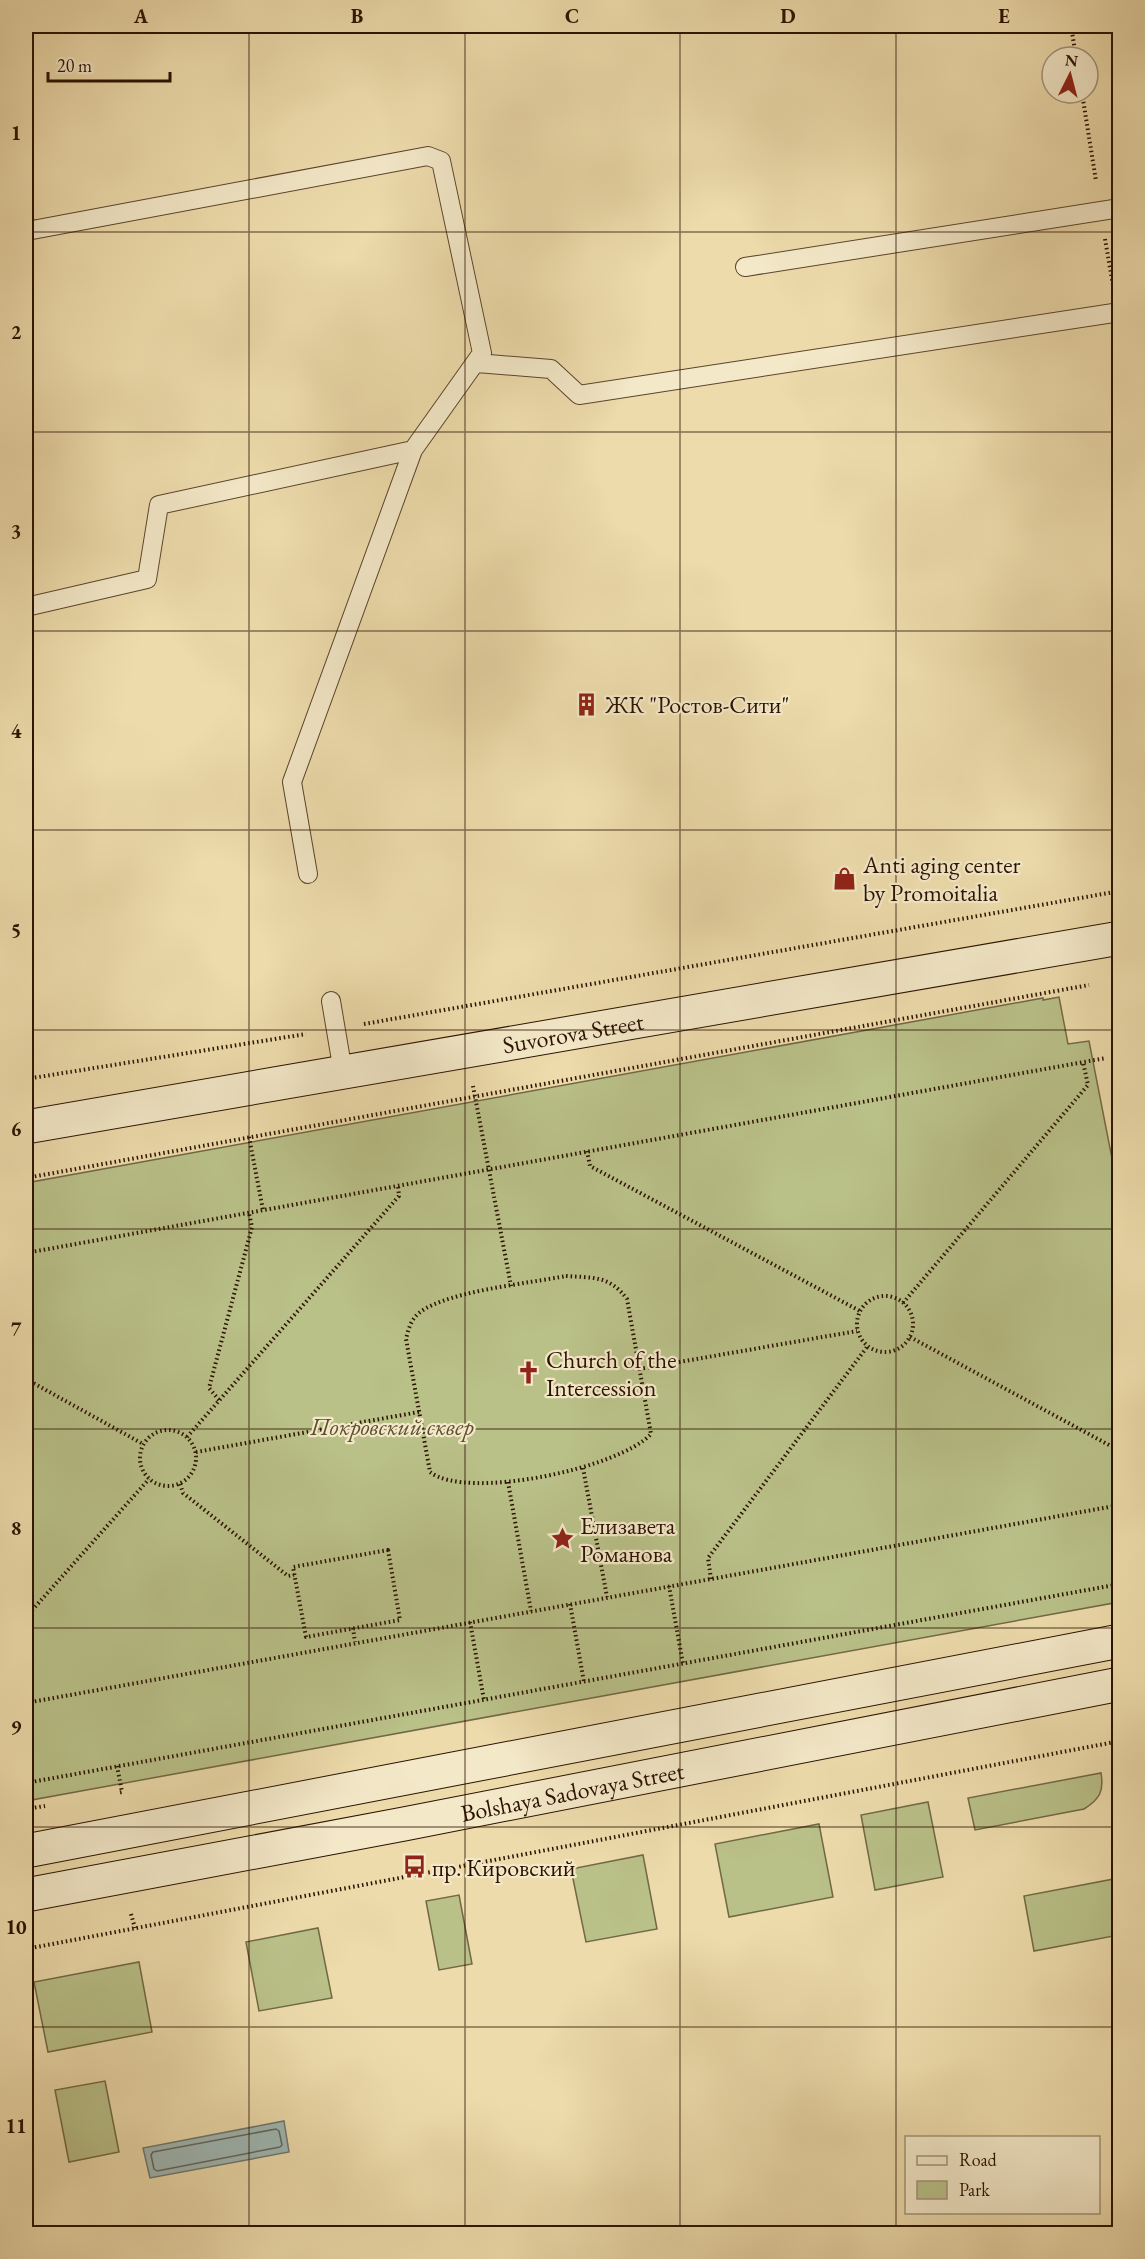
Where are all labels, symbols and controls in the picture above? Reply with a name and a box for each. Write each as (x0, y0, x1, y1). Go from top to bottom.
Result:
text: A (133, 3, 149, 29)
text: B (351, 3, 363, 29)
text: C (565, 3, 579, 29)
text: D (780, 3, 796, 29)
text: E (998, 3, 1010, 29)
scale bar (48, 45, 170, 83)
north arrow (1040, 45, 1100, 105)
text: N (1064, 49, 1079, 72)
text: 20 m (57, 54, 92, 77)
text: 1 (11, 120, 21, 146)
text: 2 (11, 319, 22, 345)
text: 3 (11, 518, 21, 544)
place label: ЖК "Ростов-Сити" (604, 689, 789, 720)
building icon: ЖК "Ростов-Сити" (574, 691, 600, 717)
text: 4 (11, 718, 22, 744)
place label: Anti aging center by Promoitalia (862, 849, 1021, 908)
shop icon: Anti aging center by Promoitalia (832, 865, 858, 891)
text: 5 (11, 917, 21, 943)
street label: Suvorova Street (500, 1005, 646, 1060)
text: 6 (11, 1116, 22, 1142)
text: 7 (11, 1316, 22, 1342)
place label: Church of the Intercession (546, 1344, 677, 1403)
church icon: Church of the Intercession (515, 1360, 541, 1386)
park label: Покровский сквер (309, 1411, 474, 1442)
place label: Елизавета Романова (580, 1510, 676, 1569)
text: 8 (11, 1515, 21, 1541)
place icon: Елизавета Романова (549, 1526, 575, 1552)
text: 9 (11, 1714, 22, 1740)
street label: Bolshaya Sadovaya Street (458, 1754, 687, 1828)
place label: пр. Кировский (432, 1852, 576, 1883)
bus stop icon: пр. Кировский (401, 1854, 427, 1880)
text: 10 (5, 1914, 27, 1940)
text: 11 (5, 2113, 27, 2139)
legend (905, 2136, 1100, 2214)
text: Road (959, 2148, 998, 2171)
text: Park (959, 2178, 990, 2201)

